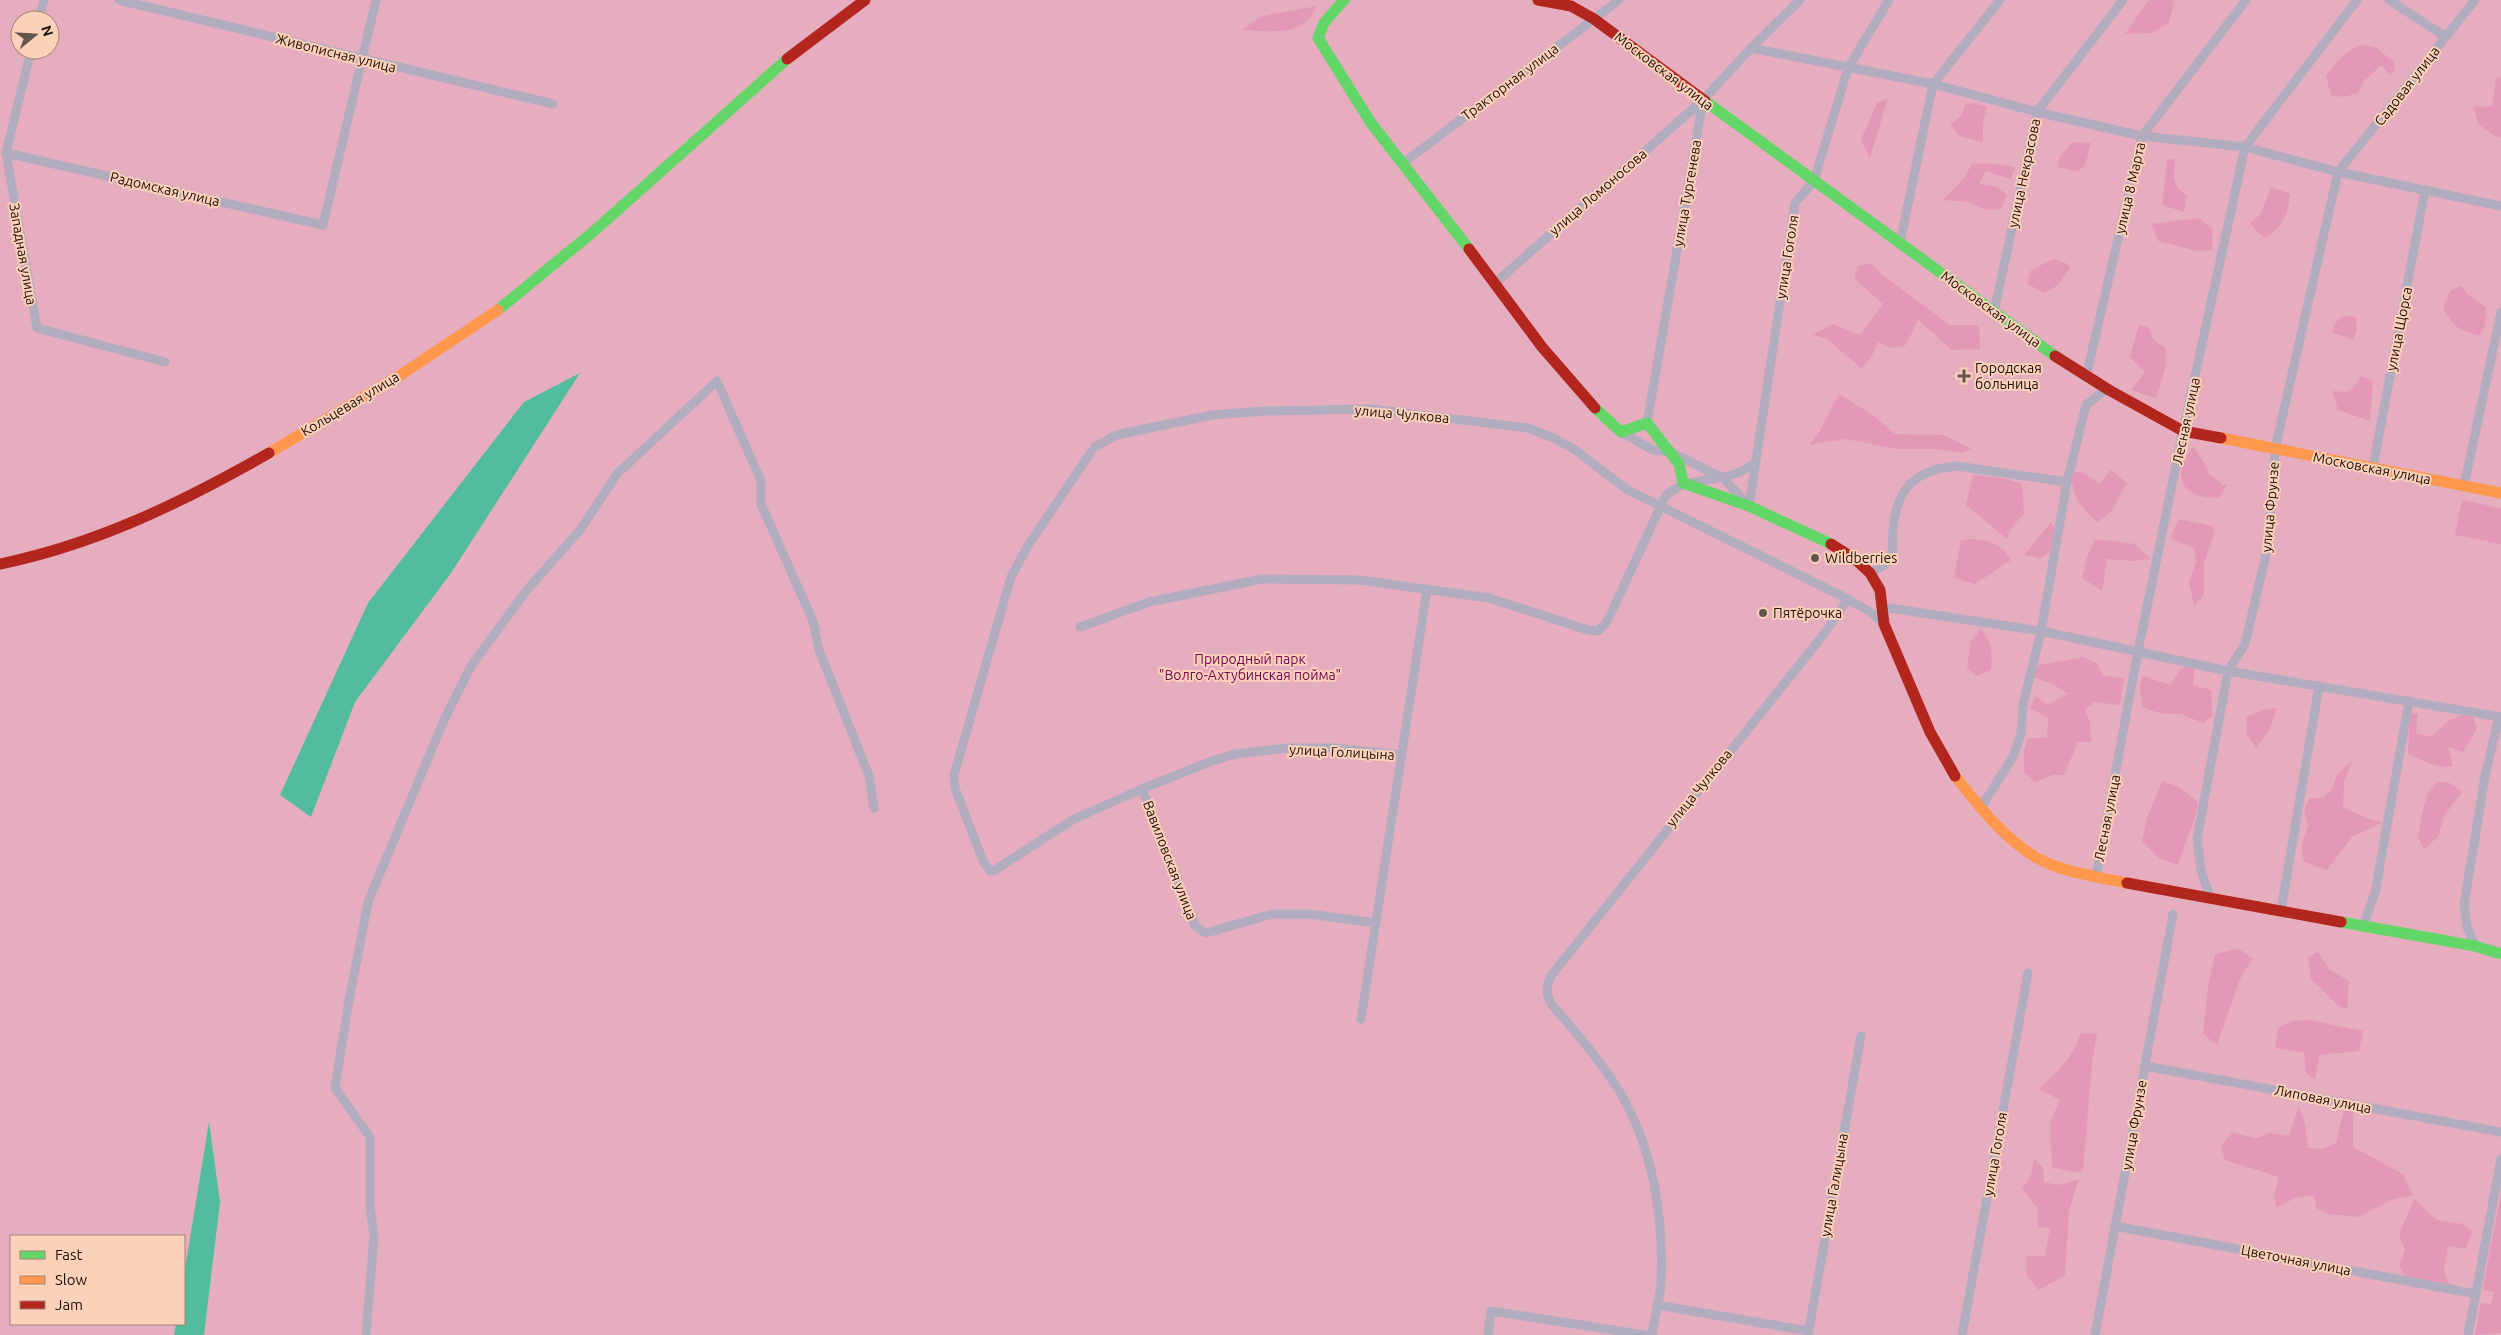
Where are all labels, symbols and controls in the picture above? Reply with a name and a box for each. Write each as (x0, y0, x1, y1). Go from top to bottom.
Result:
north arrow (10, 10, 60, 60)
text: N (38, 24, 57, 38)
street label: Московская улица (1611, 29, 1717, 113)
street label: Живописная улица (274, 30, 398, 76)
street label: Тракторная улица (1458, 40, 1562, 124)
street label: Садовая улица (2371, 43, 2443, 129)
street label: улица Некрасова (2005, 117, 2043, 229)
street label: улица Тургенева (1670, 138, 1704, 248)
street label: улица 8 Марта (2112, 141, 2148, 235)
street label: улица Ломоносова (1546, 145, 1650, 239)
street label: Радомская улица (109, 169, 221, 209)
street label: Западная улица (6, 202, 40, 306)
street label: улица Гоголя (1772, 214, 1802, 300)
street label: Московская улица (1938, 267, 2044, 351)
street label: улица Щорса (2383, 286, 2415, 372)
place label: Городская больница (1975, 360, 2042, 392)
street label: Кольцевая улица (298, 368, 402, 440)
marker: Городская больница (1957, 369, 1971, 383)
street label: Лесная улица (2169, 376, 2203, 466)
street label: улица Чулкова (1354, 402, 1450, 426)
street label: Московская улица (2312, 449, 2432, 487)
street label: улица Фрунзе (2258, 461, 2282, 553)
place label: Wildberries (1825, 550, 1897, 566)
marker: Wildberries (1809, 552, 1821, 564)
place label: Пятёрочка (1773, 605, 1842, 621)
marker: Пятёрочка (1757, 607, 1769, 619)
park label: Природный парк "Волго-Ахтубинская пойма" (1159, 651, 1341, 683)
street label: улица Голицына (1289, 741, 1395, 763)
street label: улица Чулкова (1663, 746, 1735, 830)
street label: Лесная улица (2091, 773, 2123, 863)
street label: Вавиловская улица (1140, 798, 1200, 922)
street label: улица Фрунзе (2118, 1079, 2150, 1171)
street label: Липовая улица (2273, 1082, 2373, 1116)
street label: улица Гоголя (1980, 1111, 2010, 1197)
street label: улица Галицына (1817, 1132, 1851, 1238)
legend (10, 1235, 185, 1325)
street label: Цветочная улица (2240, 1242, 2352, 1278)
text: Fast (55, 1246, 83, 1263)
text: Slow (55, 1271, 88, 1288)
text: Jam (55, 1296, 83, 1313)

